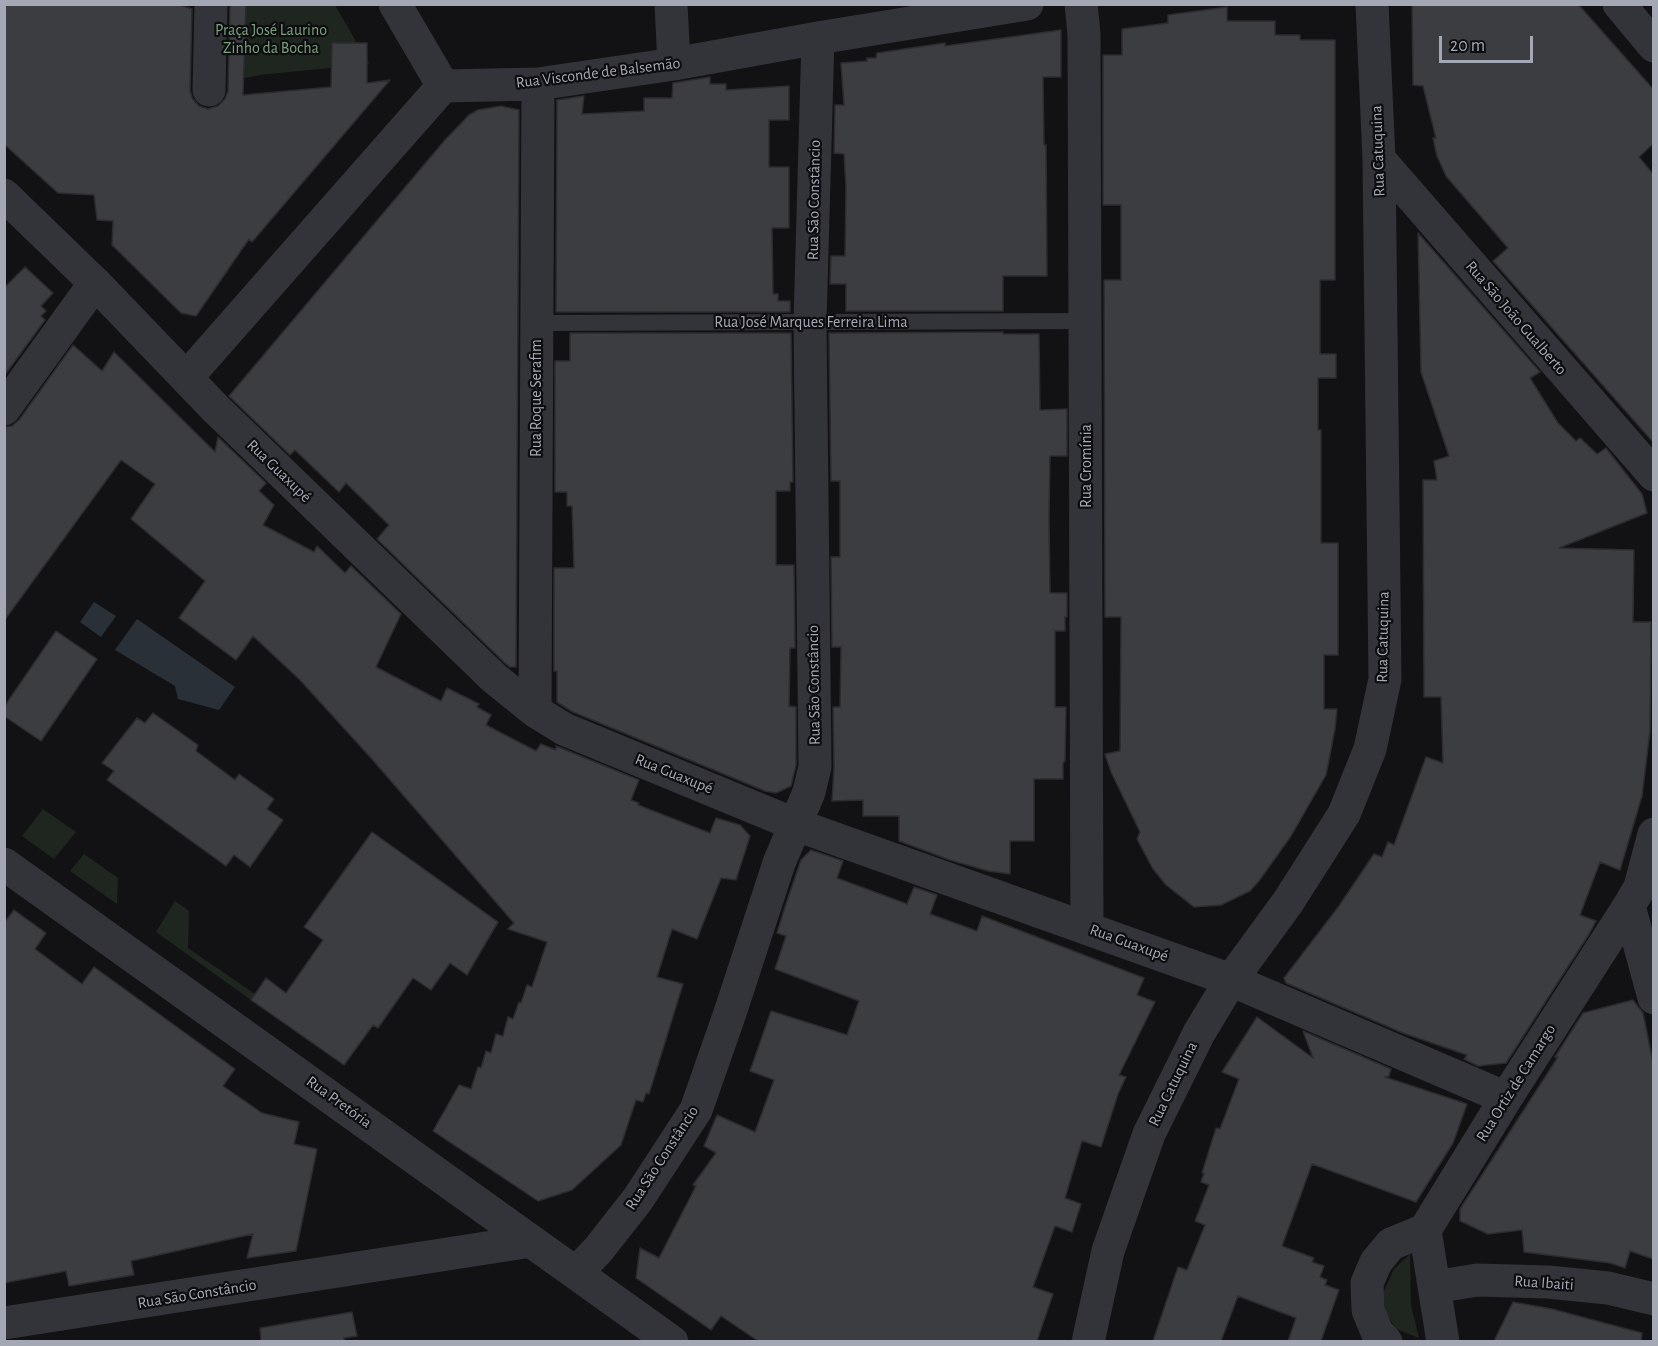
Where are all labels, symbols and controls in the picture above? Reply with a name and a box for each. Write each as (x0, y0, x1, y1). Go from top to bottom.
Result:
park label: Praça José Laurino Zinho da Bocha (215, 20, 327, 58)
scale bar (1442, 24, 1536, 62)
text: 20 m (1450, 37, 1485, 55)
street label: Rua Visconde de Balsemão (515, 53, 681, 93)
street label: Rua Catuquina (1367, 105, 1389, 197)
street label: Rua São Constâncio (803, 140, 825, 260)
street label: Rua São João Gualberto (1461, 257, 1571, 379)
street label: Rua José Marques Ferreira Lima (714, 312, 908, 332)
street label: Rua Roque Serafim (526, 339, 546, 457)
street label: Rua Cromínia (1076, 424, 1096, 508)
street label: Rua Guaxupé (243, 436, 315, 506)
street label: Rua Catuquina (1373, 591, 1393, 683)
street label: Rua São Constâncio (803, 625, 825, 745)
street label: Rua Guaxupé (632, 750, 716, 798)
street label: Rua Guaxupé (1087, 920, 1171, 966)
street label: Rua Ortiz de Camargo (1472, 1021, 1560, 1145)
street label: Rua Catuquina (1144, 1039, 1202, 1129)
street label: Rua Pretória (302, 1072, 376, 1132)
street label: Rua São Constâncio (621, 1102, 703, 1214)
street label: Rua Ibaiti (1514, 1271, 1574, 1295)
street label: Rua São Constâncio (136, 1275, 258, 1313)

